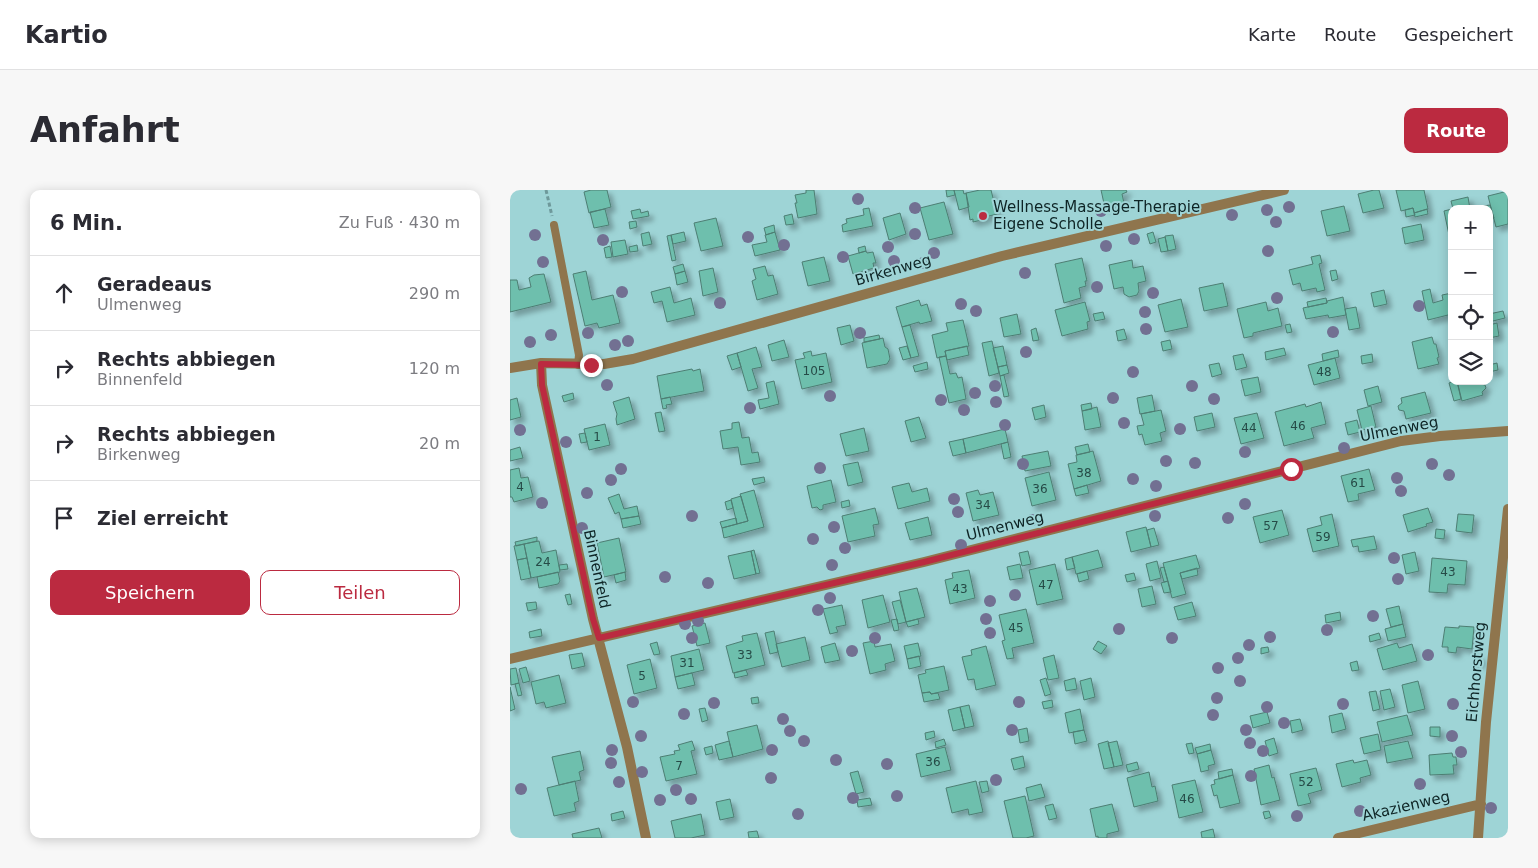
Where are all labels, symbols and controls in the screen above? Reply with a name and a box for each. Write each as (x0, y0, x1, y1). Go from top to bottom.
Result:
text: Kartio (25, 21, 108, 49)
text: Karte (1248, 24, 1296, 45)
text: Route (1324, 24, 1376, 45)
text: Gespeichert (1404, 24, 1513, 45)
button: Route (1404, 108, 1508, 153)
text: Anfahrt (30, 110, 180, 150)
place label: Wellness-Massage-Therapie Eigene Scholle (993, 198, 1200, 233)
map controls (1448, 205, 1493, 385)
button: + (1448, 205, 1493, 250)
marker: Wellness-Massage-Therapie Eigene Scholle (977, 210, 989, 222)
text: 6 Min. (50, 211, 123, 235)
text: Zu Fuß · 430 m (339, 213, 460, 232)
button: − (1448, 250, 1493, 295)
street label: Birkenweg (853, 251, 933, 289)
text: Geradeaus (97, 273, 212, 295)
icon: ahead (50, 279, 78, 307)
text: 290 m (409, 284, 460, 303)
text: Ulmenweg (97, 295, 182, 314)
button: locate (1448, 295, 1493, 340)
button: layers (1448, 340, 1493, 385)
text: Rechts abbiegen (97, 348, 276, 370)
icon: right (50, 354, 78, 382)
route end (580, 354, 603, 377)
text: 120 m (409, 359, 460, 378)
house number: 105 (803, 364, 825, 378)
house number: 48 (1316, 365, 1332, 379)
text: Binnenfeld (97, 370, 183, 389)
street label: Ulmenweg (1358, 413, 1440, 445)
house number: 46 (1290, 419, 1306, 433)
house number: 44 (1241, 421, 1257, 435)
text: Rechts abbiegen (97, 423, 276, 445)
icon: right (50, 429, 78, 457)
house number: 1 (593, 430, 601, 444)
text: 20 m (419, 434, 460, 453)
text: Birkenweg (97, 445, 181, 464)
route start (1280, 458, 1303, 481)
house number: 38 (1076, 466, 1092, 480)
house number: 61 (1350, 476, 1366, 490)
house number: 4 (516, 480, 524, 494)
house number: 36 (1032, 482, 1048, 496)
house number: 34 (975, 498, 991, 512)
icon: arrive (50, 504, 78, 532)
text: Ziel erreicht (97, 507, 228, 529)
street label: Ulmenweg (964, 508, 1046, 544)
house number: 57 (1263, 519, 1279, 533)
street label: Binnenfeld (580, 528, 614, 610)
house number: 59 (1315, 530, 1331, 544)
house number: 24 (535, 555, 551, 569)
house number: 43 (1440, 565, 1456, 579)
button: Speichern (50, 570, 250, 615)
button: Teilen (260, 570, 460, 615)
house number: 47 (1038, 578, 1054, 592)
house number: 43 (952, 582, 968, 596)
house number: 45 (1008, 621, 1024, 635)
street label: Eichhorstweg (1463, 621, 1489, 723)
house number: 33 (737, 648, 753, 662)
house number: 31 (679, 656, 695, 670)
house number: 5 (638, 669, 646, 683)
house number: 36 (925, 755, 941, 769)
house number: 7 (675, 759, 683, 773)
house number: 52 (1298, 775, 1314, 789)
street label: Akazienweg (1360, 787, 1452, 825)
house number: 46 (1179, 792, 1195, 806)

